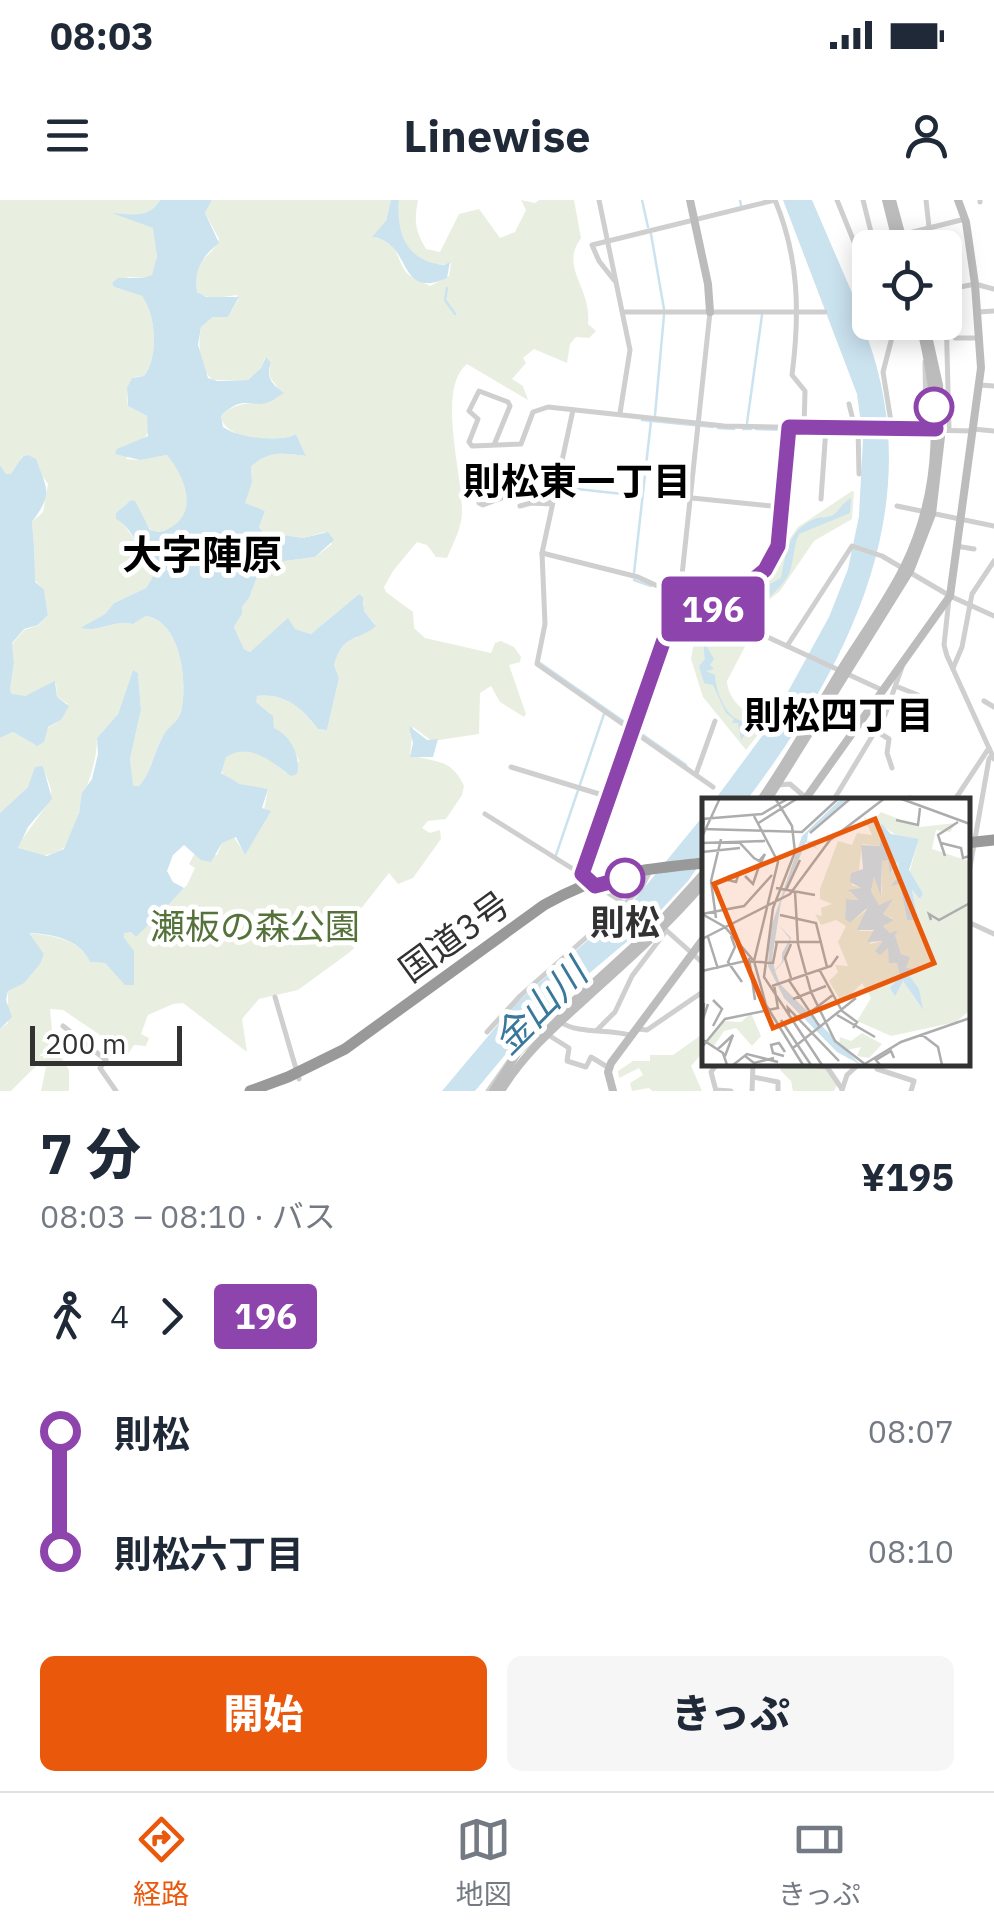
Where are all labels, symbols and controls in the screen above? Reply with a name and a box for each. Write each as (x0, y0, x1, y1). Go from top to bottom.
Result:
text: 08:03 (50, 11, 154, 60)
text: Linewise (403, 106, 591, 164)
icon: menu (40, 108, 95, 163)
icon: person (899, 108, 954, 163)
map controls (852, 230, 962, 340)
button: locate (852, 230, 962, 340)
unlabelled marker (915, 388, 953, 426)
district label: 則松東一丁目 (463, 456, 691, 505)
district label: 大字陣原 (122, 528, 282, 580)
line badge: 196 (656, 576, 770, 642)
text: 196 (681, 586, 745, 632)
district label: 則松四丁目 (744, 690, 934, 739)
inset map (702, 798, 969, 1066)
marker: 則松 (606, 859, 644, 897)
street label: 国道3号 (390, 880, 518, 992)
place label: 則松 (590, 899, 660, 945)
park label: 瀬板の森公園 (150, 903, 360, 949)
water label: 金山川 (481, 946, 599, 1064)
scale bar (30, 1021, 182, 1066)
text: 200 m (45, 1025, 126, 1062)
text: 7 分 (40, 1118, 141, 1189)
text: ¥195 (861, 1152, 954, 1201)
text: 08:03 – 08:10 · バス (40, 1195, 336, 1237)
icon: walk (40, 1289, 95, 1344)
icon: forward (144, 1289, 199, 1344)
text: 196 (234, 1293, 297, 1339)
text: 4 (110, 1295, 129, 1337)
text: 則松 (114, 1409, 190, 1458)
text: 08:07 (868, 1410, 954, 1452)
text: 則松六丁目 (114, 1529, 304, 1578)
text: 08:10 (868, 1530, 954, 1572)
button: 開始 (40, 1656, 487, 1771)
button: きっぷ (507, 1656, 954, 1771)
tab: 経路 (133, 1812, 189, 1912)
tab: 地図 (456, 1812, 512, 1912)
tab: きっぷ (778, 1812, 861, 1912)

